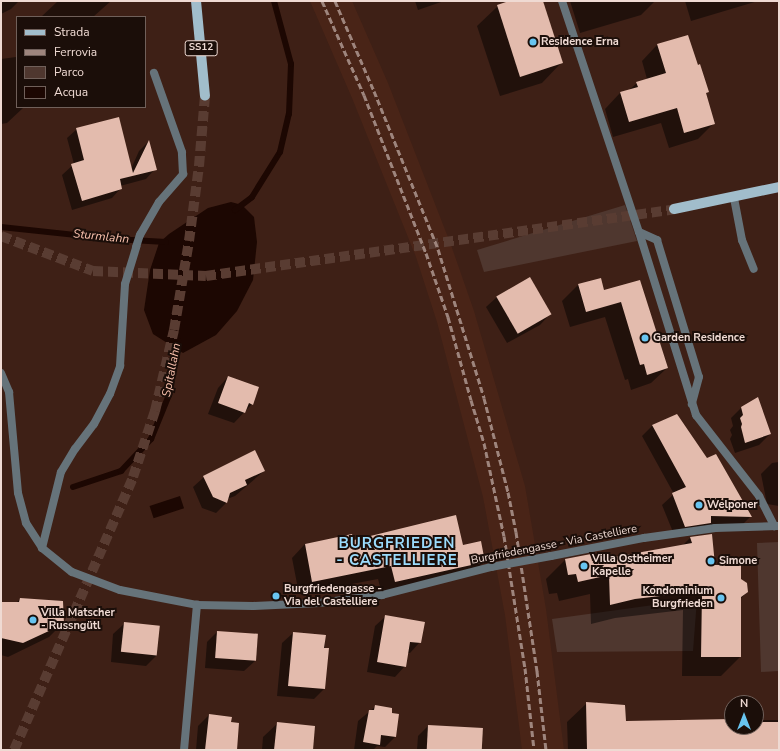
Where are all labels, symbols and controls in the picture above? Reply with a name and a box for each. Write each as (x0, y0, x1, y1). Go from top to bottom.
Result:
legend (16, 16, 146, 108)
text: Strada (54, 24, 90, 40)
place label: Residence Erna (541, 35, 619, 49)
marker: Residence Erna (528, 37, 538, 47)
road number: SS12 (184, 40, 218, 56)
text: Ferrovia (54, 44, 97, 60)
text: Parco (54, 64, 84, 80)
text: Acqua (54, 84, 88, 100)
water label: Sturmlahn (72, 227, 130, 247)
place label: Garden Residence (653, 331, 745, 345)
marker: Garden Residence (640, 333, 650, 343)
water label: Spitallahn (160, 342, 184, 398)
place label: Welponer (707, 498, 758, 512)
marker: Welponer (694, 500, 704, 510)
street label: Burgfriedengasse - Via Castelliere (470, 522, 638, 568)
district label: BURGFRIEDEN - CASTELLIERE (336, 534, 458, 569)
place label: Villa Ostheimer Kapelle (592, 553, 672, 579)
place label: Simone (719, 554, 757, 568)
marker: Simone (706, 556, 716, 566)
marker: Villa Ostheimer Kapelle (579, 561, 589, 571)
place label: Burgfriedengasse - Via del Castelliere (284, 583, 382, 609)
place label: Kondominium Burgfrieden (642, 585, 713, 611)
marker: Burgfriedengasse - Via del Castelliere (271, 591, 281, 601)
marker: Kondominium Burgfrieden (716, 593, 726, 603)
place label: Villa Matscher - Russngütl (41, 607, 115, 633)
marker: Villa Matscher - Russngütl (28, 615, 38, 625)
north arrow (724, 695, 764, 735)
text: N (740, 696, 748, 711)

